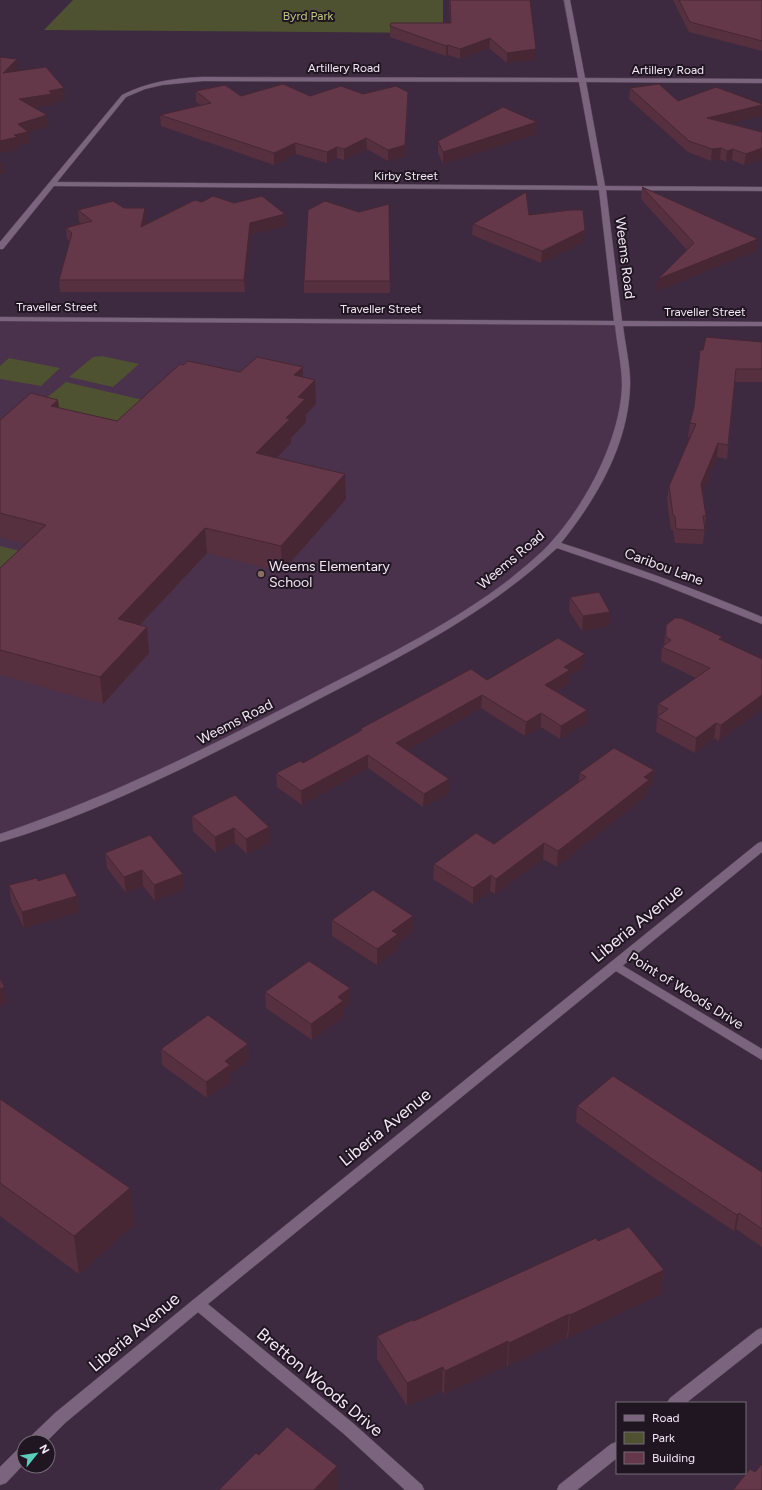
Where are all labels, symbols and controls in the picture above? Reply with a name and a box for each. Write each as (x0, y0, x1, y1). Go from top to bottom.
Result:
park label: Byrd Park (283, 9, 333, 23)
street label: Artillery Road (308, 61, 380, 75)
street label: Artillery Road (632, 63, 704, 77)
street label: Kirby Street (374, 169, 438, 183)
street label: Weems Road (612, 216, 638, 300)
street label: Traveller Street (16, 300, 98, 314)
street label: Traveller Street (340, 302, 422, 316)
street label: Traveller Street (664, 305, 746, 319)
street label: Weems Road (474, 527, 548, 593)
street label: Caribou Lane (622, 545, 706, 589)
place label: Weems Elementary School (269, 558, 391, 591)
marker: Weems Elementary School (256, 569, 266, 579)
street label: Weems Road (194, 696, 276, 748)
street label: Liberia Avenue (587, 880, 687, 966)
street label: Point of Woods Drive (625, 949, 747, 1033)
street label: Liberia Avenue (335, 1084, 435, 1170)
street label: Liberia Avenue (85, 1288, 183, 1376)
street label: Bretton Woods Drive (253, 1323, 387, 1441)
legend (616, 1402, 746, 1474)
text: Road (652, 1411, 680, 1425)
text: Park (652, 1431, 675, 1445)
north arrow (16, 1434, 56, 1474)
text: N (36, 1442, 52, 1456)
text: Building (652, 1451, 695, 1465)

